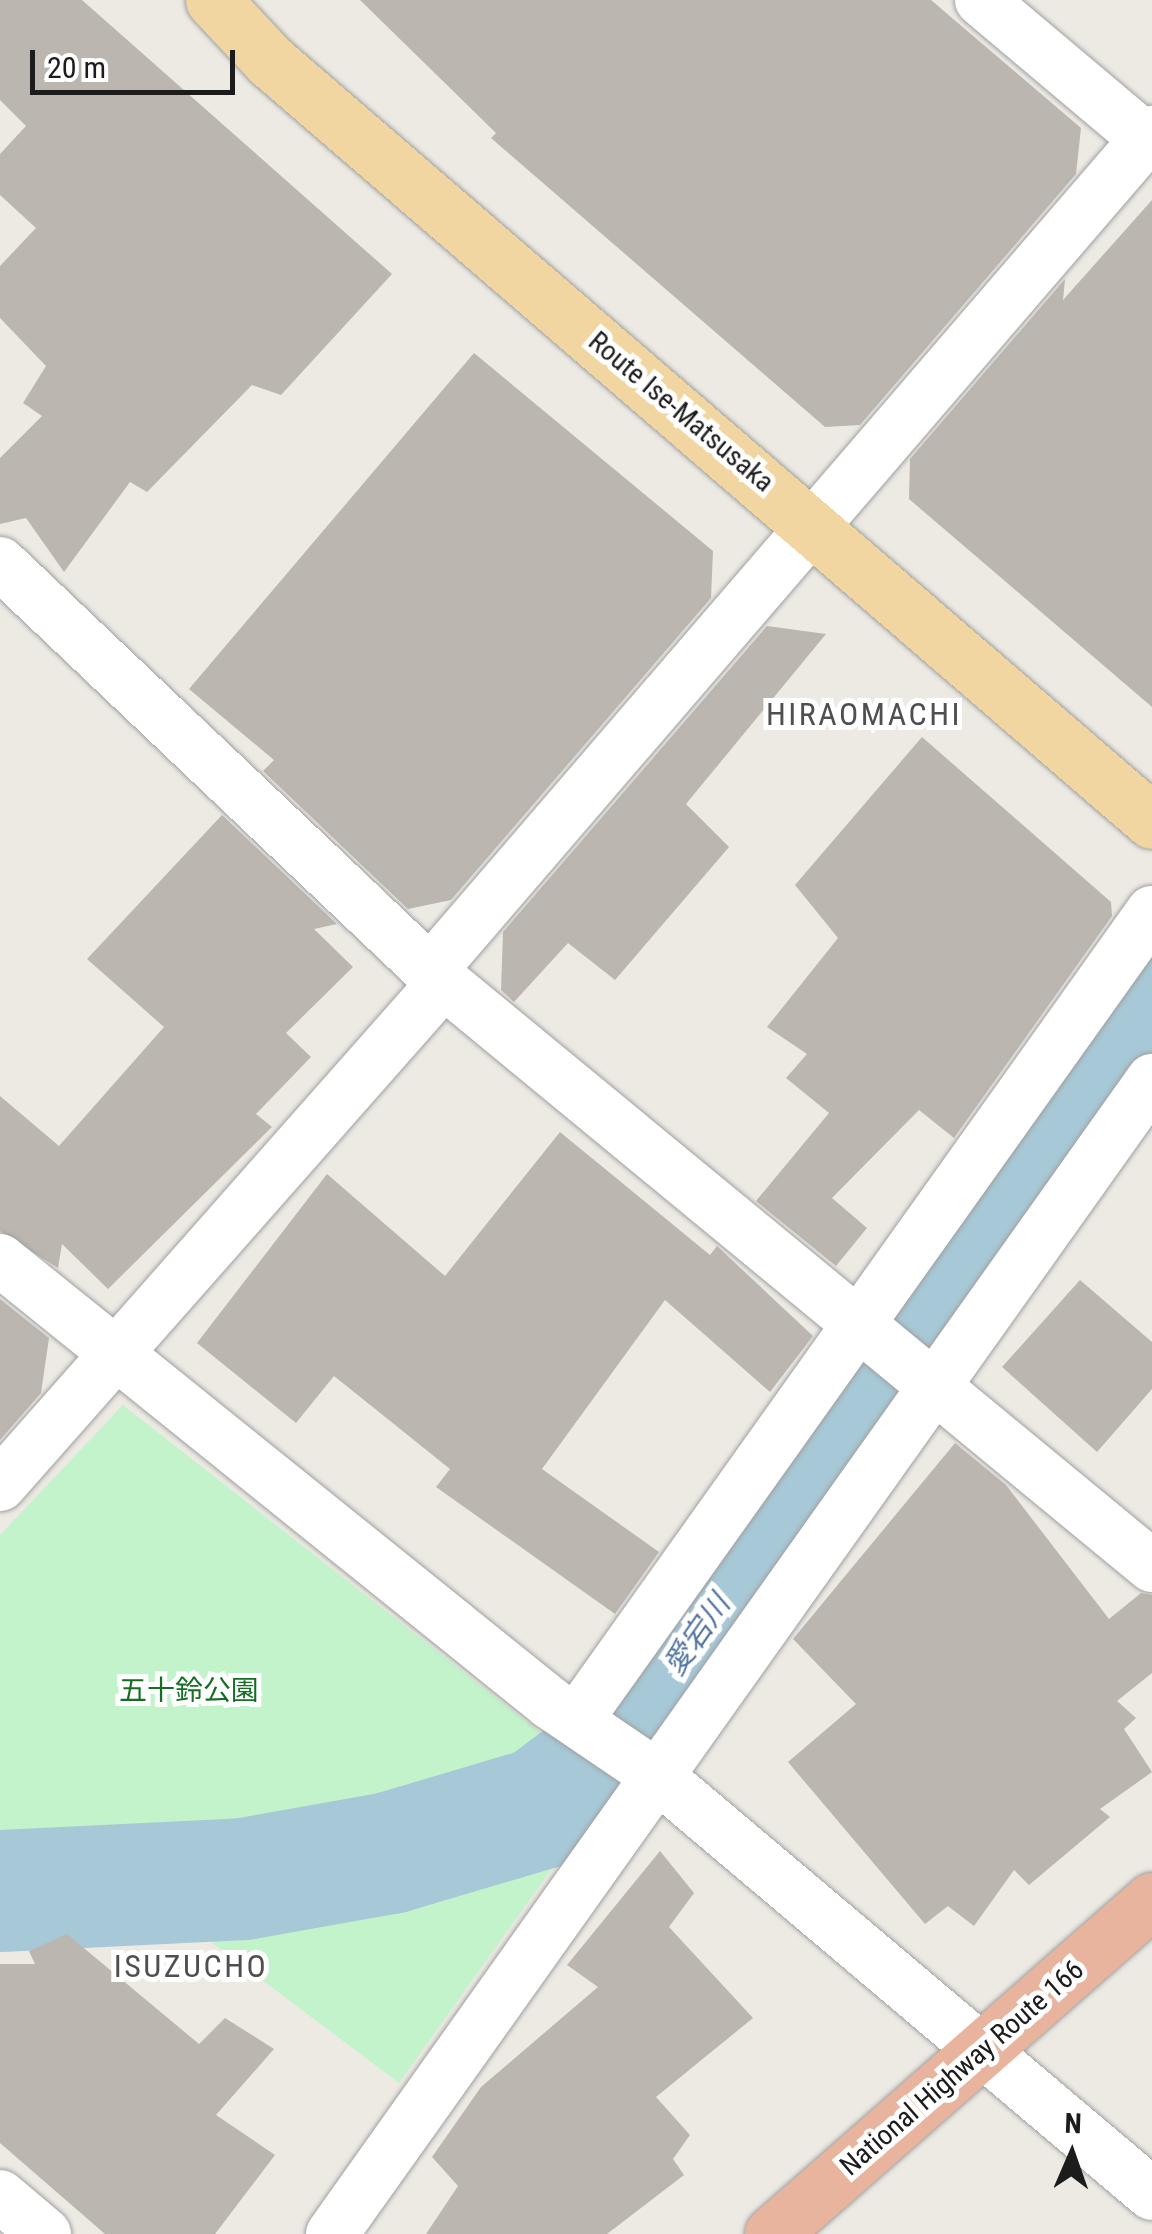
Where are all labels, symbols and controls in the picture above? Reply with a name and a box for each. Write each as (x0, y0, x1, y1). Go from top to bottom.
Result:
scale bar (35, 30, 240, 92)
text: 20 m (47, 50, 106, 85)
street label: Route Ise-Matsusaka (582, 325, 780, 499)
district label: HIRAOMACHI (766, 695, 962, 733)
water label: 愛宕川 (656, 1588, 738, 1682)
park label: 五十鈴公園 (119, 1674, 259, 1708)
district label: ISUZUCHO (114, 1947, 268, 1985)
street label: National Highway Route 166 (833, 1953, 1091, 2183)
north arrow (1022, 2104, 1122, 2204)

